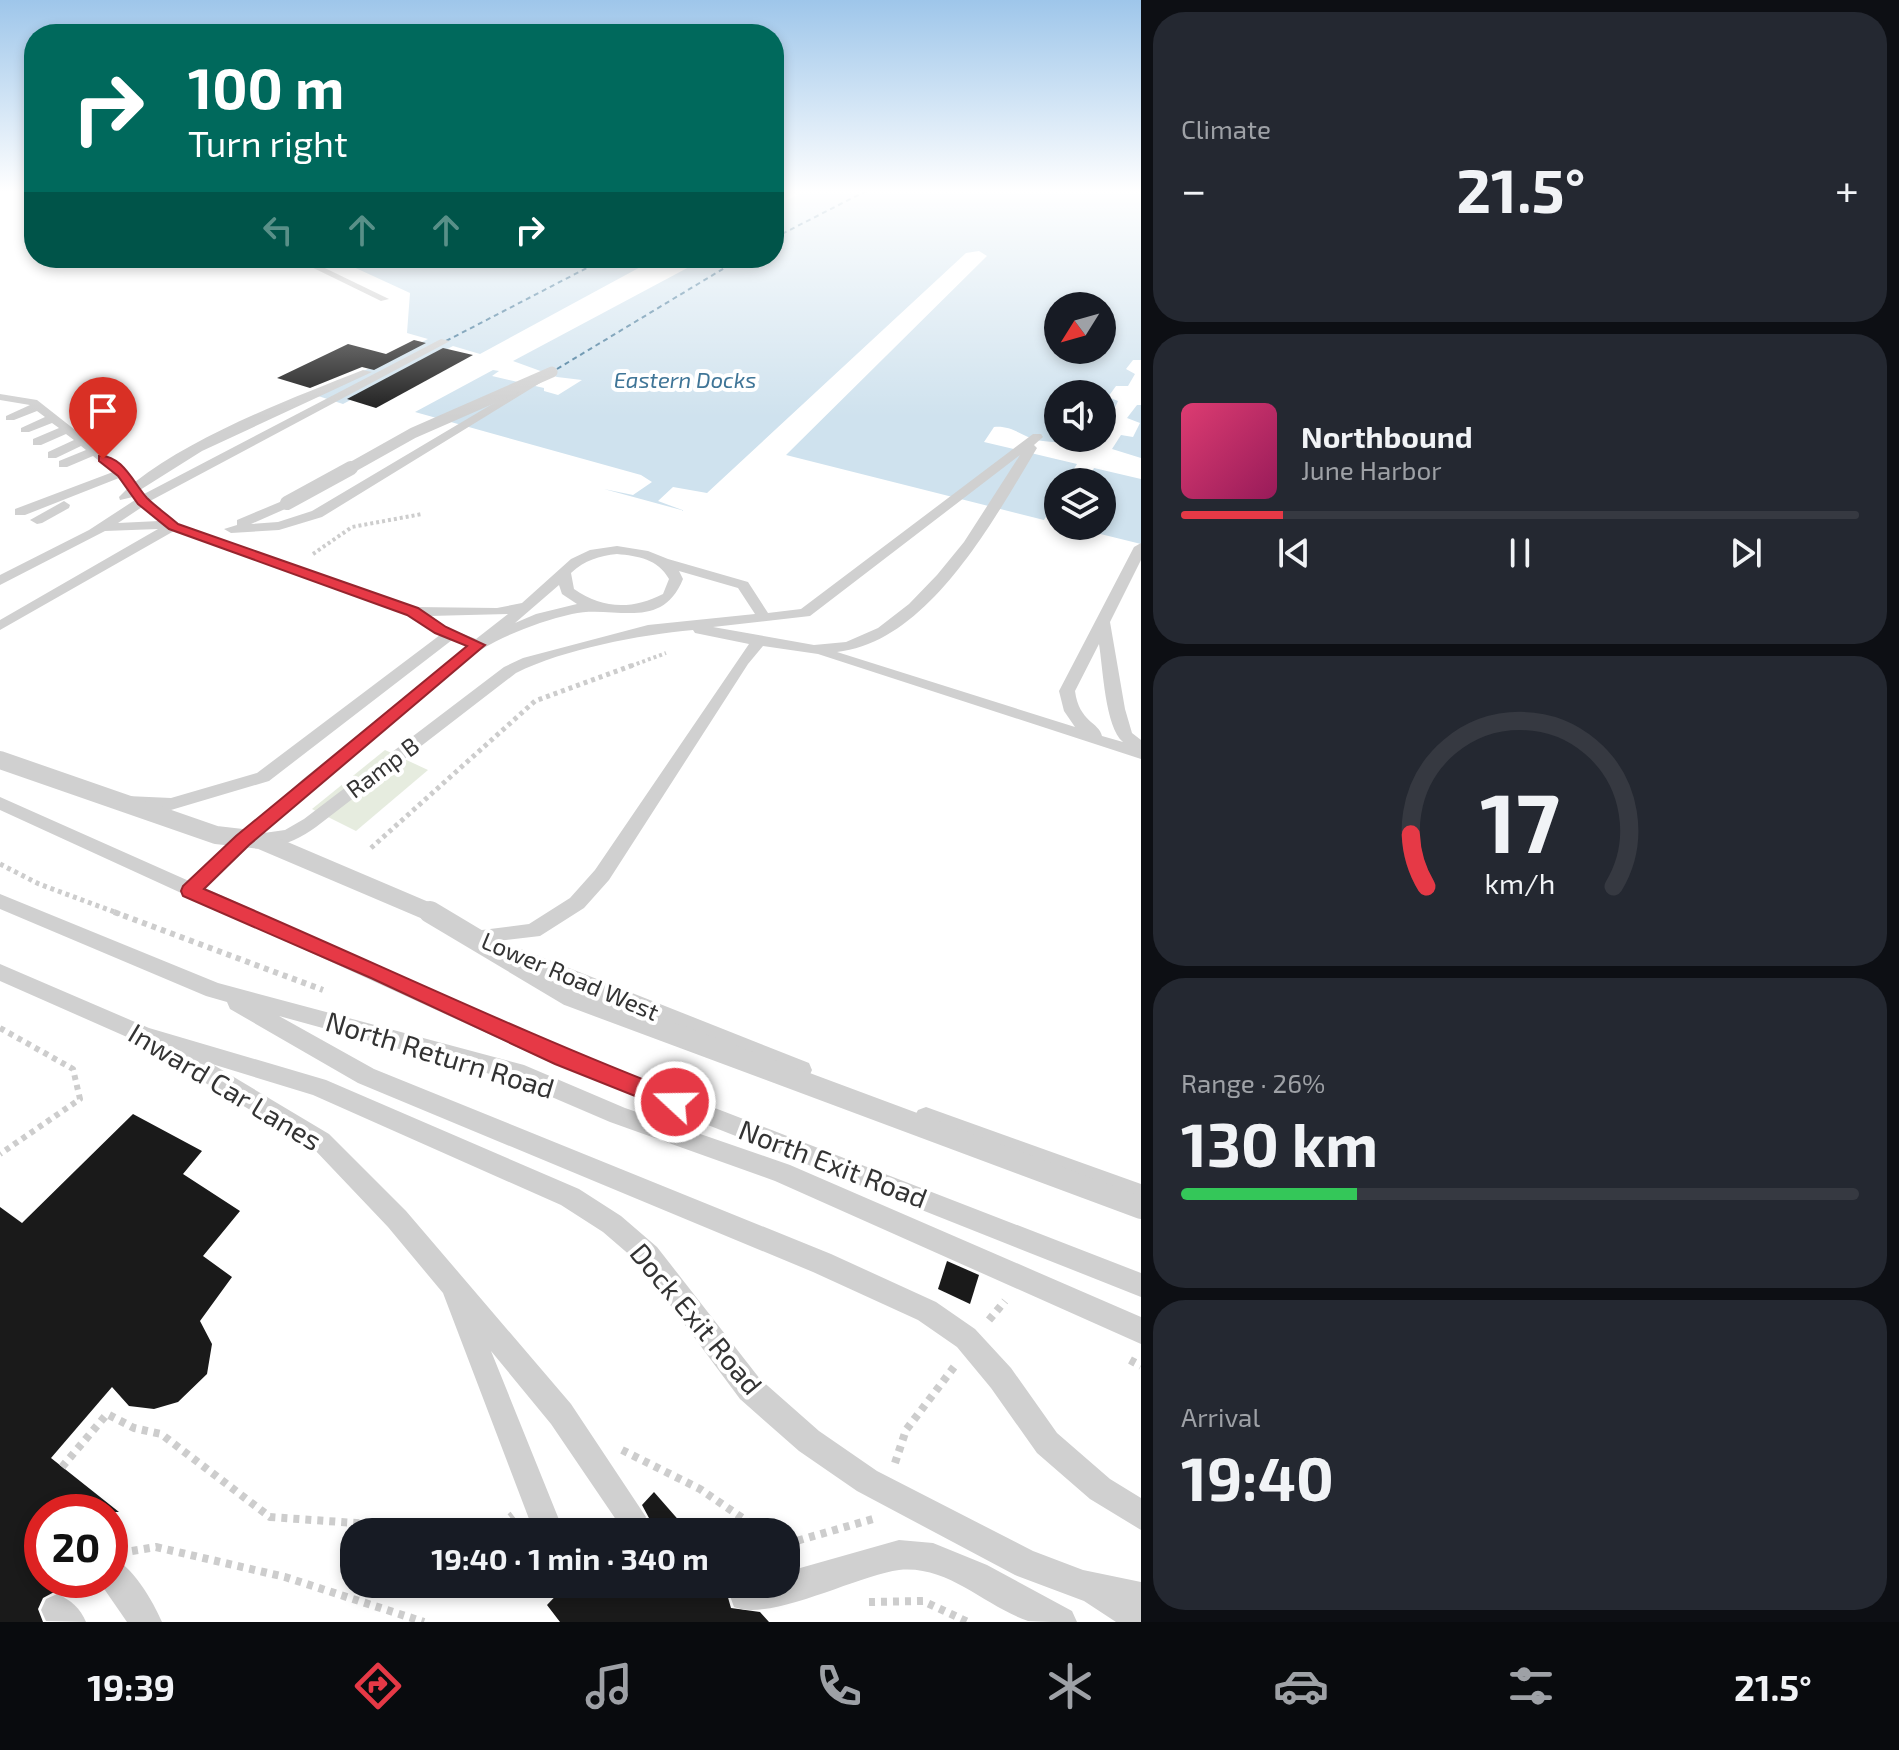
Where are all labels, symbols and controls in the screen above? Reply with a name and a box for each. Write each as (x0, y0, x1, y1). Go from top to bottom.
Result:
text: 100 m (188, 53, 344, 120)
icon: right (56, 56, 160, 160)
text: Climate (1181, 113, 1271, 144)
text: Turn right (188, 121, 348, 164)
text: 21.5° (1456, 153, 1585, 225)
text: − (1181, 162, 1207, 215)
text: + (1835, 162, 1859, 215)
icon: left (256, 208, 300, 252)
icon: ahead (340, 208, 384, 252)
icon: ahead (424, 208, 468, 252)
icon: right (508, 208, 552, 252)
north arrow (1044, 292, 1116, 364)
map controls (1044, 292, 1116, 540)
water label: Eastern Docks (614, 366, 756, 392)
pin (69, 377, 137, 459)
button: sound (1044, 380, 1116, 452)
icon: arrive (81, 389, 125, 433)
text: Northbound (1301, 418, 1473, 454)
text: June Harbor (1301, 454, 1442, 485)
button: layers (1044, 468, 1116, 540)
icon: previous (1272, 531, 1316, 575)
icon: pause (1498, 531, 1542, 575)
icon: next (1724, 531, 1768, 575)
street label: Ramp B (340, 730, 424, 803)
text: 17 (1480, 770, 1560, 870)
text: km/h (1485, 865, 1555, 900)
street label: Lower Road West (478, 925, 664, 1026)
street label: North Return Road (322, 1003, 559, 1105)
street label: Inward Car Lanes (123, 1015, 328, 1157)
position arrow (633, 1060, 717, 1144)
text: Range · 26% (1181, 1067, 1325, 1098)
text: 130 km (1181, 1107, 1378, 1179)
street label: North Exit Road (734, 1112, 932, 1215)
street label: Dock Exit Road (624, 1236, 770, 1401)
text: Arrival (1181, 1401, 1260, 1432)
text: 19:40 (1181, 1441, 1334, 1513)
speed limit sign: 20 (24, 1494, 128, 1598)
text: 19:40 · 1 min · 340 m (431, 1540, 709, 1576)
icon: directions (350, 1658, 406, 1714)
icon: music (581, 1658, 637, 1714)
icon: phone (811, 1658, 867, 1714)
icon: climate (1042, 1658, 1098, 1714)
icon: car (1273, 1658, 1329, 1714)
icon: filters (1503, 1658, 1559, 1714)
text: 19:39 (87, 1665, 175, 1708)
text: 21.5° (1734, 1665, 1812, 1708)

